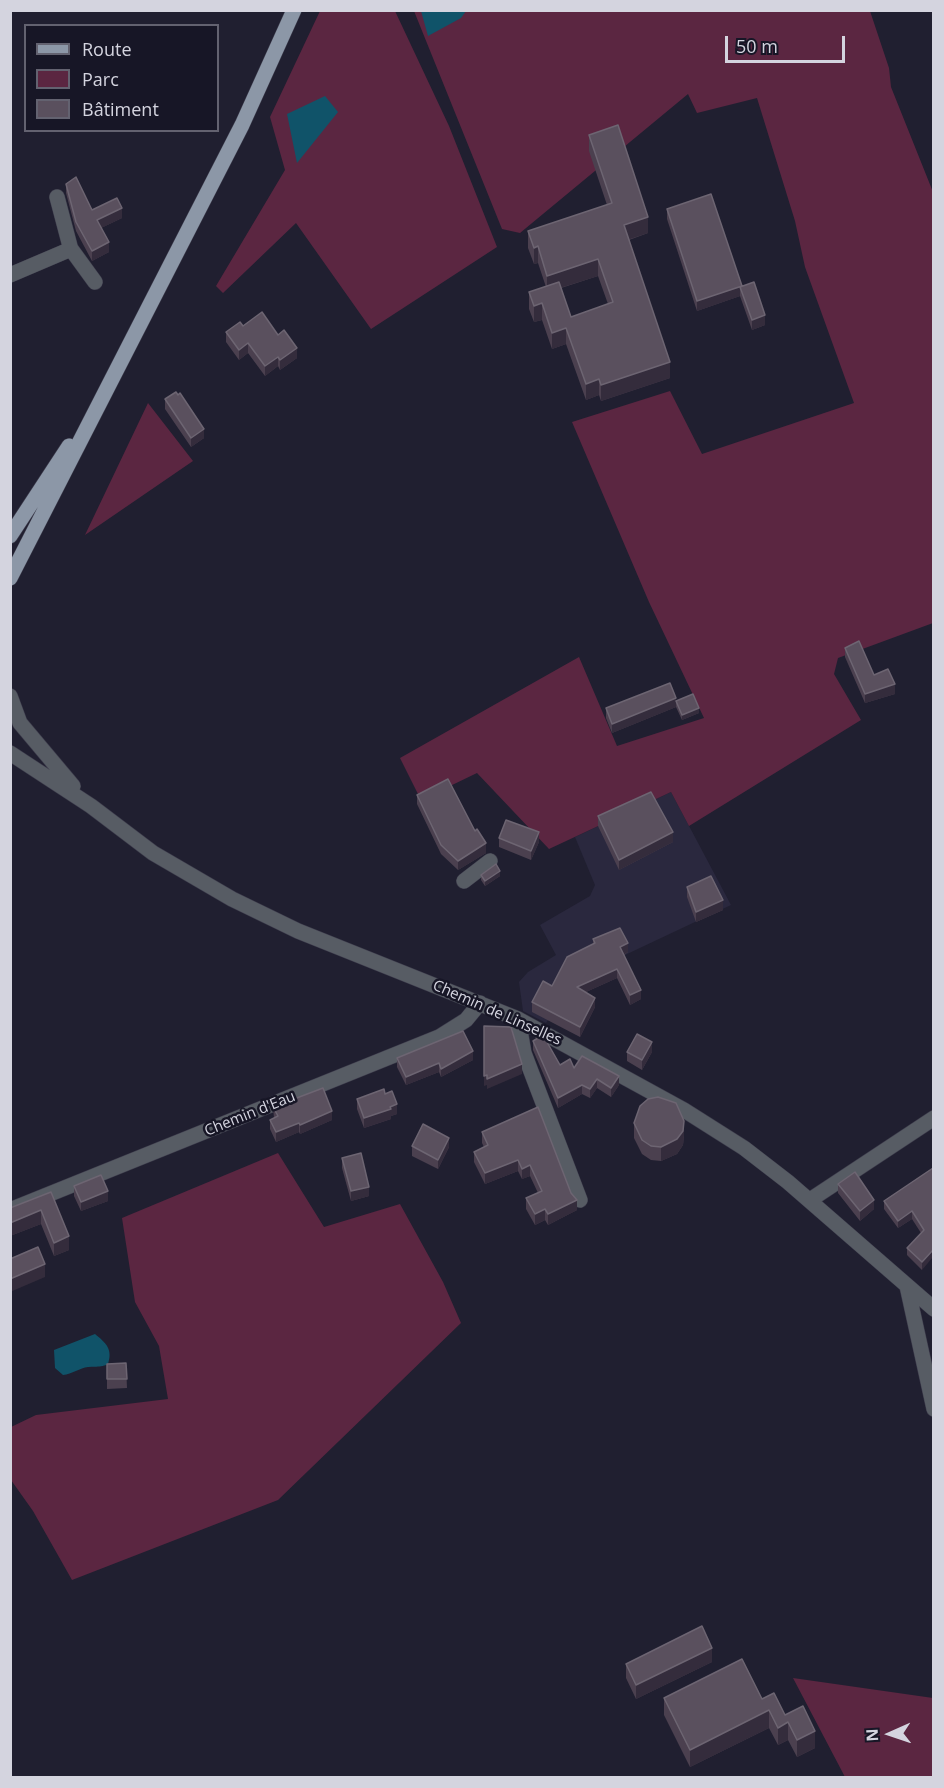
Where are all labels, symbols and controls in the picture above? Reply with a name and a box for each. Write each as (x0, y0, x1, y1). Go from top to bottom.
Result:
legend (24, 24, 219, 132)
scale bar (728, 24, 848, 62)
text: 50 m (736, 34, 778, 58)
text: Route (82, 37, 132, 61)
text: Parc (82, 67, 119, 91)
text: Bâtiment (82, 97, 159, 121)
street label: Chemin de Linselles (430, 977, 564, 1049)
street label: Chemin d'Eau (202, 1088, 298, 1140)
north arrow (860, 1704, 920, 1764)
text: N (861, 1728, 883, 1742)

